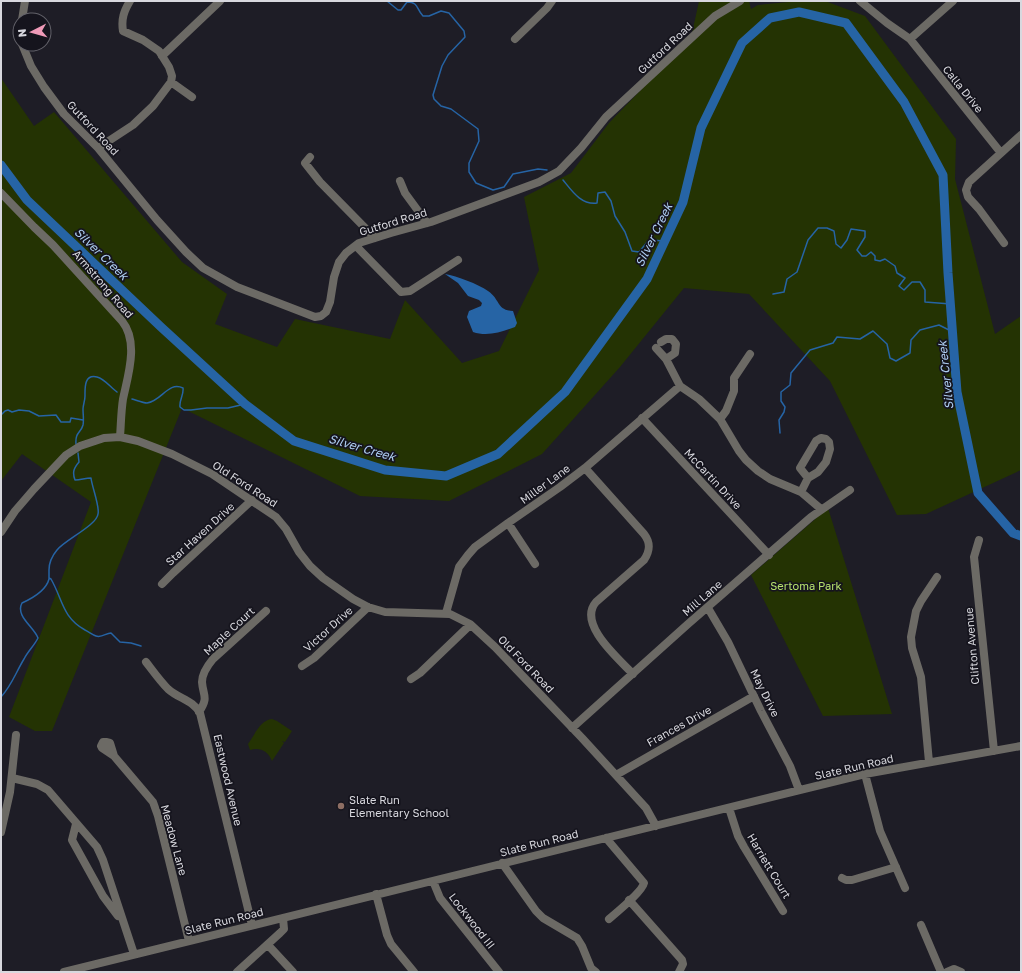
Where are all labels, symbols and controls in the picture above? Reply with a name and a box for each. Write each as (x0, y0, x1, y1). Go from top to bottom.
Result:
north arrow (12, 12, 52, 52)
street label: Gutford Road (635, 19, 695, 76)
text: N (15, 28, 28, 38)
street label: Calla Drive (940, 62, 986, 115)
street label: Gutford Road (65, 98, 122, 158)
water label: Silver Creek (632, 199, 676, 269)
street label: Gutford Road (357, 205, 428, 238)
water label: Silver Creek (71, 224, 132, 284)
street label: Armstrong Road (70, 247, 136, 320)
water label: Silver Creek (934, 339, 957, 410)
water label: Silver Creek (327, 431, 399, 465)
street label: McCartin Drive (682, 446, 745, 512)
street label: Old Ford Road (210, 458, 280, 509)
street label: Miller Lane (517, 461, 572, 506)
street label: Star Haven Drive (163, 499, 237, 568)
street label: Mill Lane (679, 577, 724, 618)
park label: Sertoma Park (770, 579, 842, 592)
street label: Victor Drive (300, 603, 355, 654)
street label: Maple Court (201, 604, 257, 657)
street label: Clifton Avenue (962, 607, 981, 685)
street label: Old Ford Road (496, 632, 557, 695)
street label: May Drive (748, 667, 783, 719)
street label: Frances Drive (644, 702, 713, 749)
street label: Eastwood Avenue (212, 733, 245, 827)
street label: Slate Run Road (813, 751, 895, 782)
place label: Slate Run Elementary School (349, 793, 449, 819)
marker: Slate Run Elementary School (336, 801, 346, 811)
street label: Meadow Lane (159, 803, 190, 877)
street label: Slate Run Road (498, 826, 580, 859)
street label: Harriett Court (745, 831, 794, 901)
street label: Lockwood III (447, 890, 498, 951)
street label: Slate Run Road (183, 904, 265, 937)

